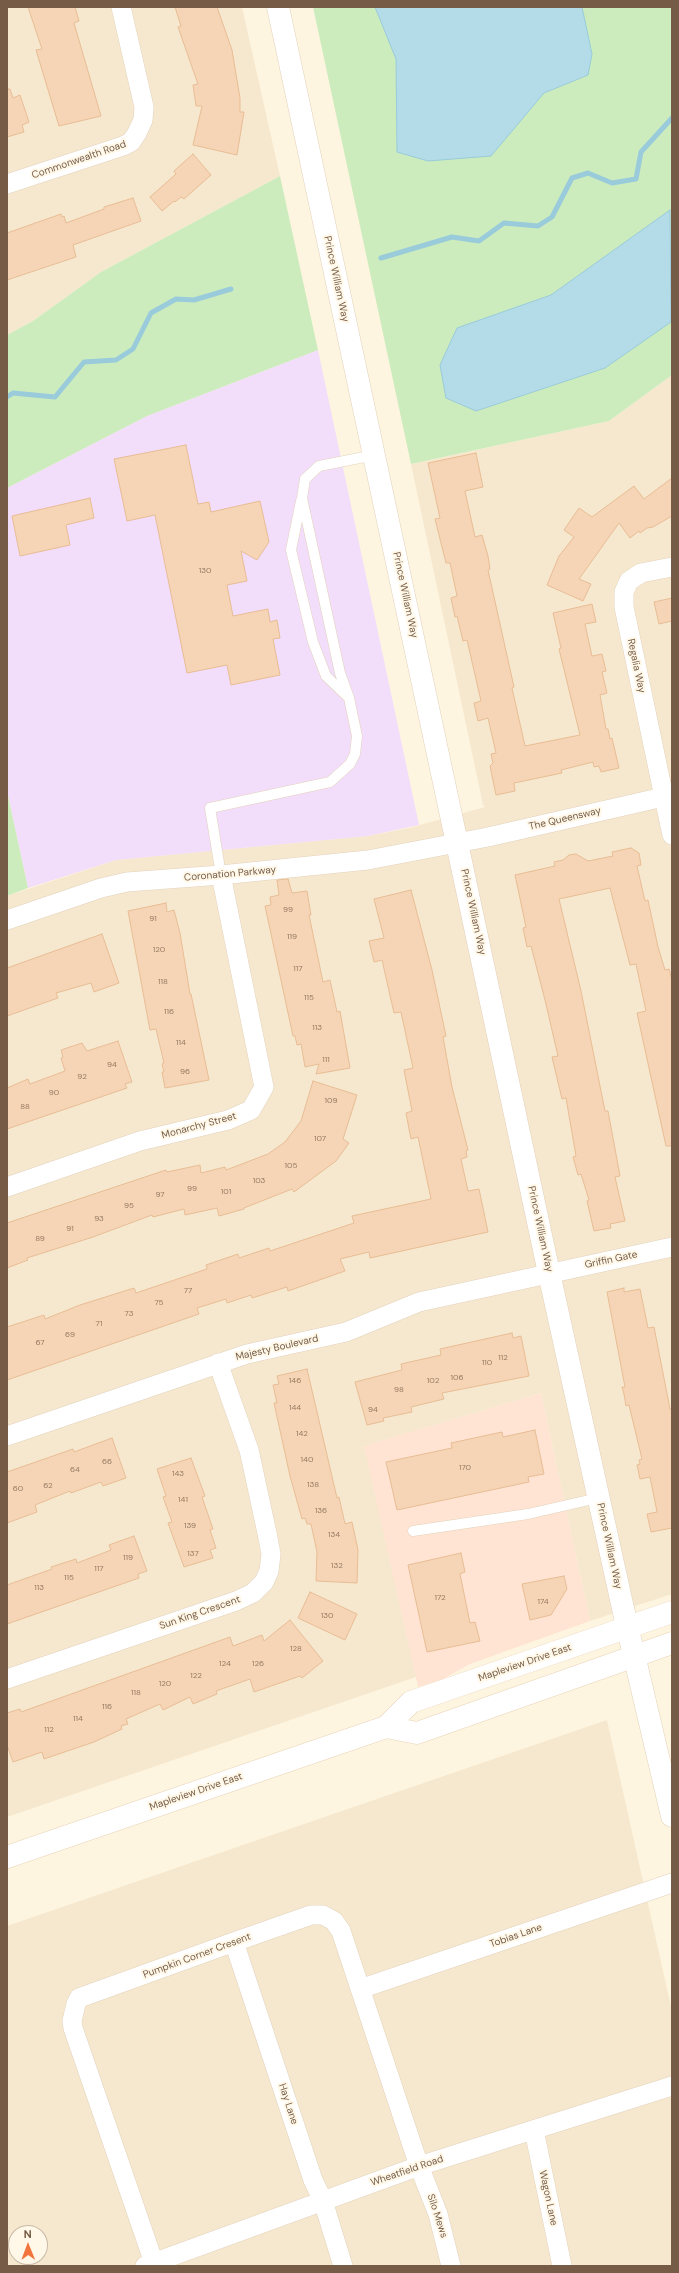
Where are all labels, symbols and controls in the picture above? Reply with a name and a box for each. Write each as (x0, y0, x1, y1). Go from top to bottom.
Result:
street label: Commonwealth Road (30, 138, 128, 182)
street label: Prince William Way (321, 235, 351, 323)
street label: Prince William Way (390, 551, 420, 639)
house number: 130 (199, 566, 211, 576)
street label: Regalia Way (624, 638, 648, 694)
street label: The Queensway (528, 805, 602, 833)
street label: Coronation Parkway (184, 864, 276, 884)
street label: Prince William Way (458, 868, 488, 956)
house number: 99 (283, 905, 293, 915)
house number: 91 (149, 914, 157, 924)
house number: 119 (287, 932, 297, 942)
house number: 120 (153, 945, 165, 955)
house number: 117 (293, 964, 303, 974)
house number: 118 (158, 977, 168, 987)
house number: 115 (304, 993, 314, 1003)
house number: 116 (164, 1007, 174, 1017)
house number: 113 (312, 1023, 322, 1033)
house number: 114 (176, 1038, 186, 1048)
house number: 111 (322, 1055, 330, 1065)
house number: 94 (107, 1060, 117, 1070)
house number: 96 (180, 1067, 190, 1077)
house number: 92 (77, 1072, 87, 1082)
house number: 90 (49, 1088, 59, 1098)
house number: 109 (325, 1096, 337, 1106)
house number: 88 (20, 1102, 30, 1112)
street label: Monarchy Street (160, 1110, 238, 1142)
house number: 107 (314, 1134, 326, 1144)
house number: 105 (285, 1161, 297, 1171)
house number: 103 (253, 1176, 265, 1186)
house number: 99 (187, 1184, 197, 1194)
street label: Prince William Way (525, 1185, 555, 1273)
house number: 101 (221, 1187, 231, 1197)
house number: 97 (155, 1190, 165, 1200)
house number: 95 (124, 1201, 134, 1211)
house number: 93 (94, 1214, 104, 1224)
house number: 91 (66, 1224, 74, 1234)
house number: 89 (35, 1234, 45, 1244)
street label: Griffin Gate (584, 1249, 638, 1271)
house number: 77 (184, 1286, 192, 1296)
house number: 75 (155, 1298, 163, 1308)
house number: 73 (125, 1309, 133, 1319)
house number: 71 (96, 1319, 102, 1329)
house number: 69 (65, 1330, 75, 1340)
street label: Majesty Boulevard (234, 1333, 320, 1363)
house number: 67 (35, 1338, 45, 1348)
house number: 112 (498, 1353, 508, 1363)
house number: 110 (482, 1358, 492, 1368)
house number: 106 (451, 1373, 463, 1383)
house number: 146 (289, 1376, 301, 1386)
house number: 102 (427, 1376, 439, 1386)
house number: 98 (394, 1385, 404, 1395)
house number: 144 (289, 1403, 301, 1413)
house number: 94 (368, 1405, 378, 1415)
house number: 142 (296, 1429, 308, 1439)
house number: 140 (301, 1455, 313, 1465)
house number: 66 (102, 1457, 112, 1467)
house number: 170 (459, 1463, 471, 1473)
house number: 64 (70, 1465, 80, 1475)
house number: 143 (172, 1469, 184, 1479)
house number: 138 (307, 1480, 319, 1490)
house number: 62 (43, 1481, 53, 1491)
house number: 60 (13, 1484, 23, 1494)
house number: 141 (178, 1495, 188, 1505)
street label: Prince William Way (594, 1502, 624, 1590)
house number: 136 (315, 1506, 327, 1516)
house number: 139 (184, 1521, 196, 1531)
house number: 134 (328, 1530, 340, 1540)
house number: 137 (187, 1549, 199, 1559)
house number: 119 (123, 1553, 133, 1563)
house number: 132 (331, 1561, 343, 1571)
house number: 117 (94, 1564, 104, 1574)
house number: 115 (64, 1573, 74, 1583)
house number: 113 (34, 1583, 44, 1593)
house number: 172 (434, 1593, 446, 1603)
street label: Sun King Crescent (158, 1594, 242, 1632)
house number: 174 (537, 1597, 549, 1607)
house number: 130 (321, 1611, 333, 1621)
street label: Mapleview Drive East (477, 1641, 573, 1685)
house number: 128 (290, 1644, 302, 1654)
house number: 124 (219, 1659, 231, 1669)
house number: 126 (252, 1659, 264, 1669)
house number: 122 (190, 1671, 202, 1681)
house number: 120 (159, 1679, 171, 1689)
house number: 118 (131, 1688, 141, 1698)
house number: 116 (102, 1702, 112, 1712)
house number: 114 (73, 1714, 83, 1724)
house number: 112 (44, 1725, 54, 1735)
street label: Mapleview Drive East (148, 1770, 244, 1814)
street label: Tobias Lane (488, 1921, 544, 1951)
street label: Pumpkin Corner Cresent (141, 1931, 253, 1981)
street label: Hay Lane (276, 2082, 300, 2126)
street label: Wheatfield Road (369, 2153, 445, 2189)
street label: Wagon Lane (536, 2169, 560, 2227)
street label: Silo Mews (424, 2192, 450, 2240)
north arrow (8, 2225, 48, 2265)
text: N (24, 2227, 32, 2241)

